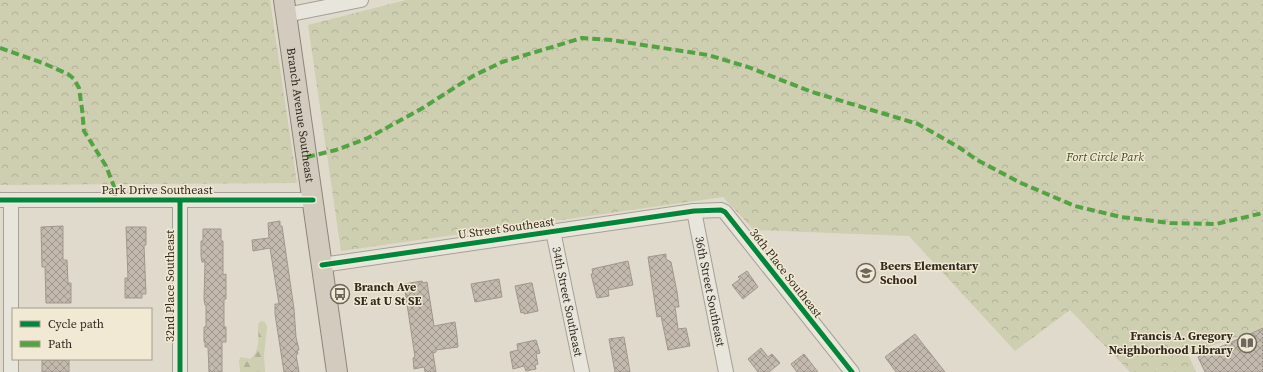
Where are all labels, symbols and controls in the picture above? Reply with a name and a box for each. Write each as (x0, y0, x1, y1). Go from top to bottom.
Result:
street label: Branch Avenue Southeast (283, 46, 318, 183)
park label: Fort Circle Park (1065, 149, 1144, 165)
street label: Park Drive Southeast (101, 182, 213, 198)
street label: U Street Southeast (457, 213, 555, 243)
street label: 36th Place Southeast (746, 225, 826, 321)
street label: 32nd Place Southeast (162, 230, 178, 342)
street label: 36th Street Southeast (691, 235, 729, 348)
street label: 34th Street Southeast (548, 245, 587, 358)
place label: Beers Elementary School (880, 258, 979, 288)
school or university icon: Beers Elementary School (855, 262, 877, 284)
place label: Branch Ave SE at U St SE (354, 279, 422, 309)
bus stop icon: Branch Ave SE at U St SE (329, 283, 351, 305)
legend (12, 308, 152, 360)
text: Cycle path (48, 316, 104, 332)
place label: Francis A. Gregory Neighborhood Library (1109, 328, 1234, 358)
library icon: Francis A. Gregory Neighborhood Library (1236, 332, 1258, 354)
text: Path (48, 336, 72, 352)

